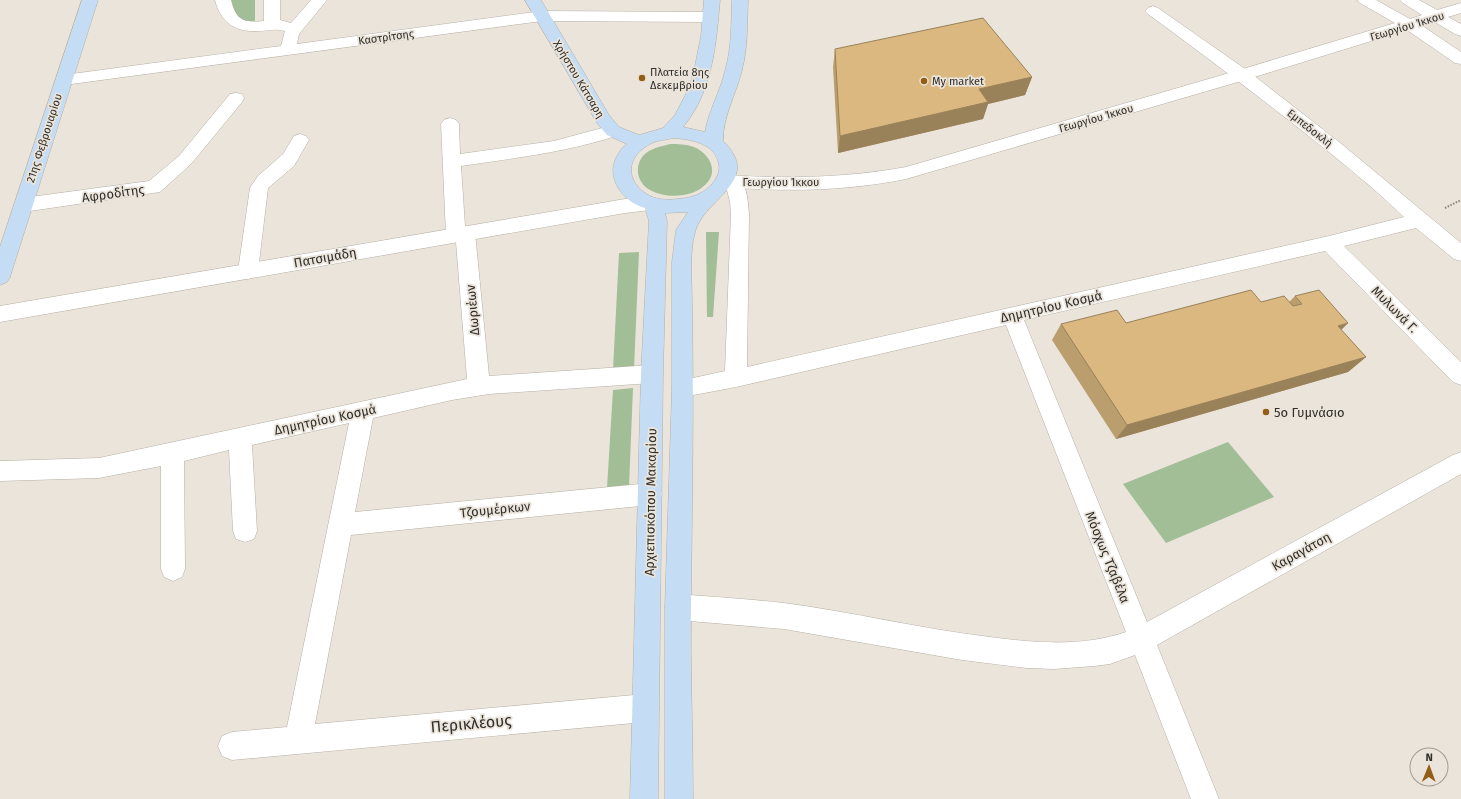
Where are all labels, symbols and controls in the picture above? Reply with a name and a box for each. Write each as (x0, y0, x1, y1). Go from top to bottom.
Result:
street label: Γεωργίου Ίκκου (1369, 9, 1446, 44)
street label: Καστρίτσης (357, 27, 415, 48)
street label: Χρήστου Κάτσαρη (550, 38, 607, 121)
place label: Πλατεία 8ης Δεκεμβρίου (650, 66, 709, 92)
marker: Πλατεία 8ης Δεκεμβρίου (637, 73, 647, 83)
place label: My market (932, 75, 984, 88)
marker: My market (919, 76, 929, 86)
street label: 21ης Φεβρουαρίου (24, 92, 65, 184)
street label: Γεωργίου Ίκκου (1057, 102, 1135, 135)
street label: Εμπεδοκλή (1284, 107, 1335, 150)
street label: Γεωργίου Ίκκου (743, 176, 819, 189)
street label: Αφροδίτης (81, 182, 145, 205)
street label: Πατσιμάδη (293, 245, 358, 270)
street label: Δωριέων (463, 283, 482, 336)
street label: Μυλωνά Γ. (1368, 283, 1421, 336)
street label: Δημητρίου Κοσμά (999, 287, 1104, 325)
street label: Δημητρίου Κοσμά (273, 401, 378, 438)
place label: 5ο Γυμνάσιο (1274, 405, 1345, 420)
marker: 5ο Γυμνάσιο (1261, 407, 1271, 417)
street label: Αρχιεπισκόπου Μακαρίου (642, 428, 659, 576)
street label: Τζουμέρκων (459, 498, 532, 521)
street label: Μόσχως Τζαβέλα (1082, 509, 1133, 606)
street label: Καραγάτση (1269, 529, 1333, 574)
street label: Περικλέους (430, 710, 513, 737)
north arrow (1409, 747, 1449, 787)
text: N (1425, 751, 1433, 764)

